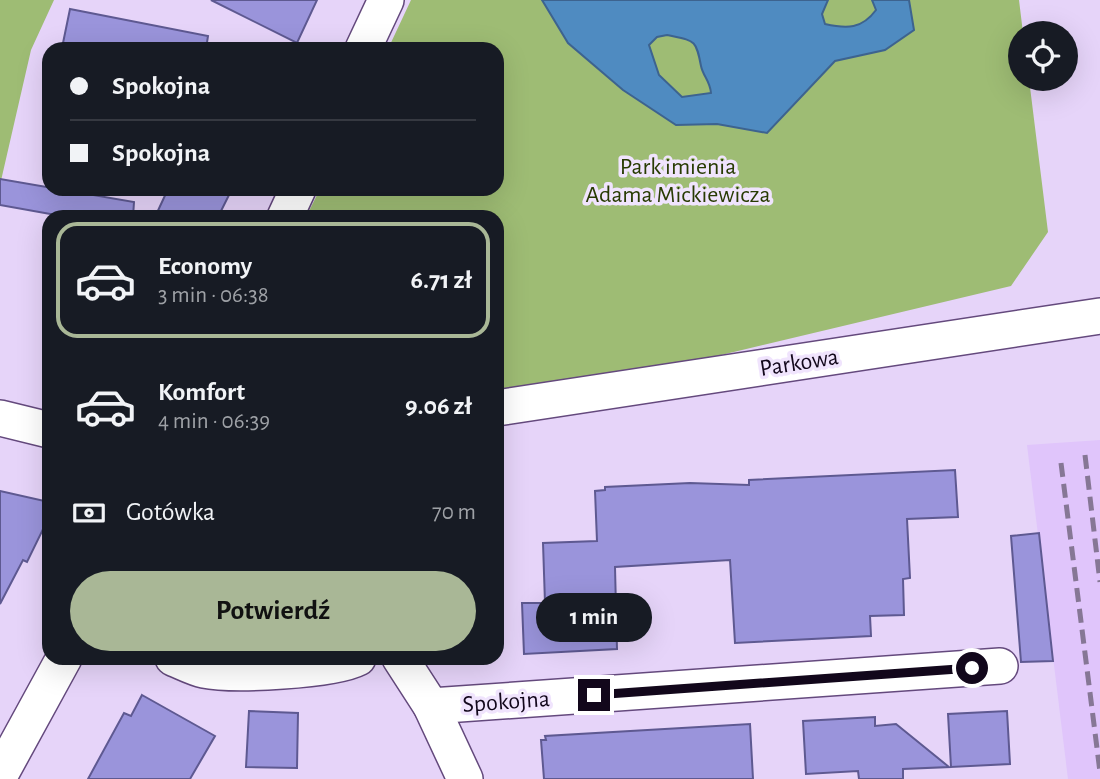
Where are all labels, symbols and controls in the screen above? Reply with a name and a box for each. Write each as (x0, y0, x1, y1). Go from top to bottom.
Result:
map controls (1008, 21, 1078, 91)
button: locate (1008, 21, 1078, 91)
text: Spokojna (112, 73, 210, 99)
text: Spokojna (112, 140, 210, 166)
park label: Park imienia Adama Mickiewicza (586, 155, 770, 207)
icon: car (74, 249, 137, 312)
text: Economy (158, 253, 252, 279)
text: 6.71 zł (410, 267, 472, 293)
text: 3 min · 06:38 (158, 284, 269, 307)
street label: Parkowa (758, 345, 840, 381)
icon: car (74, 375, 137, 438)
text: Komfort (158, 379, 245, 405)
text: 9.06 zł (405, 393, 472, 419)
text: 4 min · 06:39 (158, 410, 270, 433)
icon: cash (70, 494, 108, 532)
text: Gotówka (126, 499, 215, 525)
text: 70 m (432, 501, 476, 524)
button: Potwierdź (70, 571, 476, 651)
callout: 1 min (536, 594, 652, 642)
text: 1 min (570, 606, 618, 629)
route start (956, 652, 988, 684)
route end (578, 679, 610, 711)
street label: Spokojna (462, 687, 551, 717)

